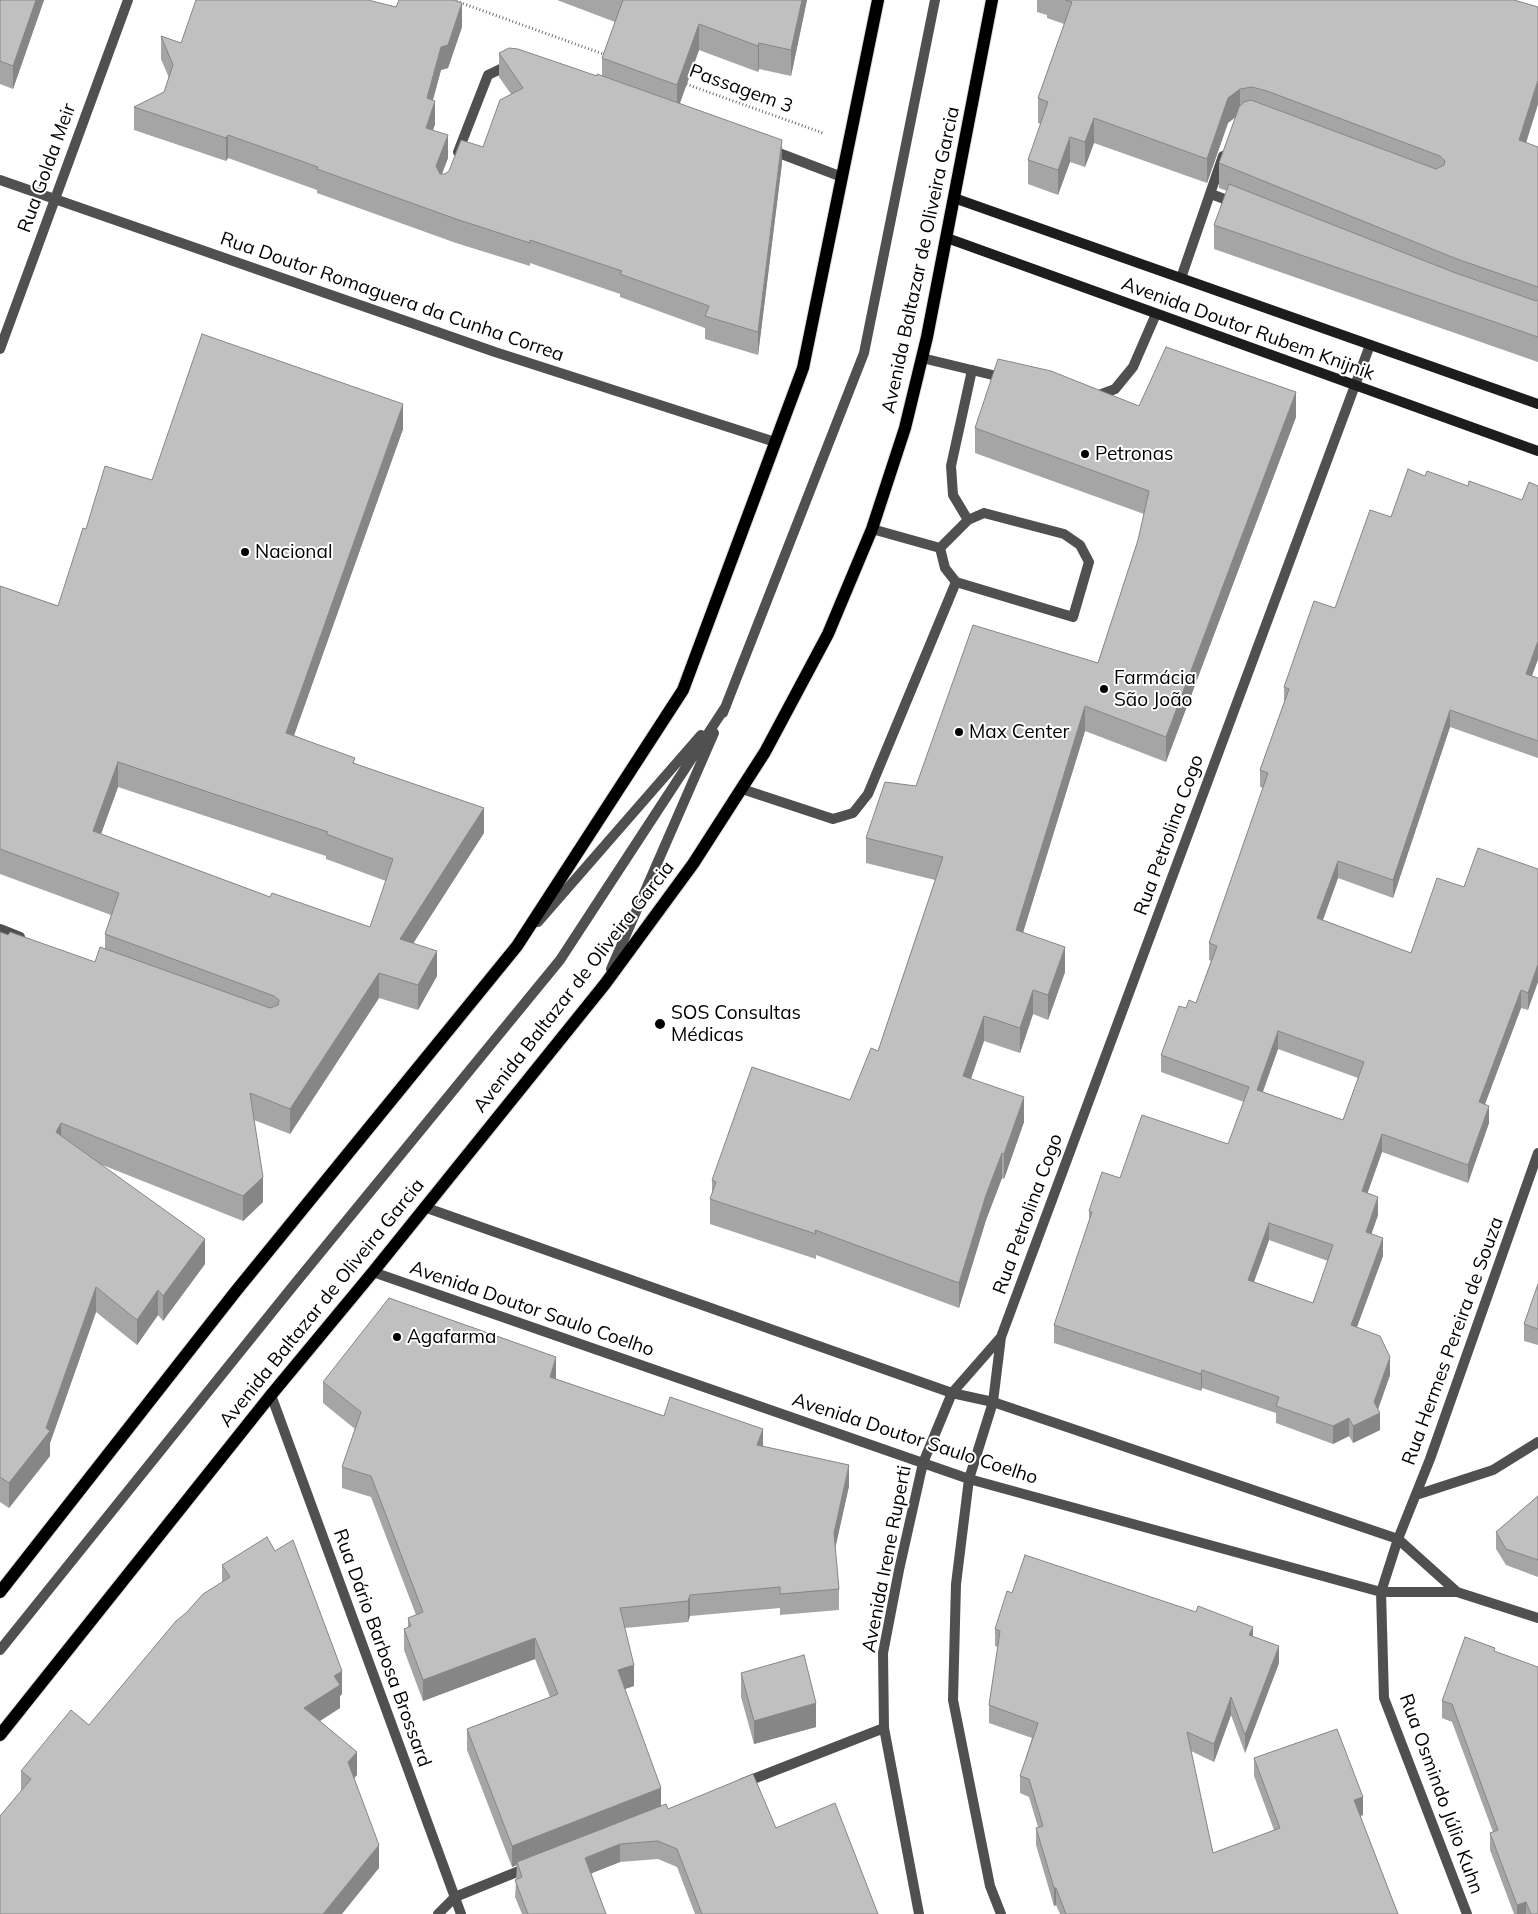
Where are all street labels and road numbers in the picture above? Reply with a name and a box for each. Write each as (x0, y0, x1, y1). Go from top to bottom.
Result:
street label: Passagem 3 (686, 60, 796, 118)
street label: Rua Golda Meir (13, 100, 81, 236)
street label: Avenida Baltazar de Oliveira Garcia (877, 105, 965, 415)
street label: Rua Doutor Romaguera da Cunha Correa (217, 227, 567, 367)
street label: Avenida Doutor Rubem Knijnik (1118, 273, 1378, 385)
street label: Rua Petrolina Cogo (1129, 752, 1209, 918)
street label: Avenida Baltazar de Oliveira Garcia (469, 857, 679, 1117)
street label: Rua Petrolina Cogo (988, 1131, 1068, 1297)
street label: Avenida Baltazar de Oliveira Garcia (215, 1174, 429, 1432)
street label: Rua Hermes Pereira de Souza (1397, 1214, 1509, 1468)
street label: Avenida Doutor Saulo Coelho (407, 1256, 657, 1362)
street label: Avenida Doutor Saulo Coelho (789, 1388, 1041, 1490)
street label: Avenida Irene Ruperti (858, 1464, 916, 1654)
street label: Rua Dário Barbosa Brossard (328, 1526, 436, 1770)
street label: Rua Osmindo Júlio Kuhn (1394, 1691, 1488, 1897)

